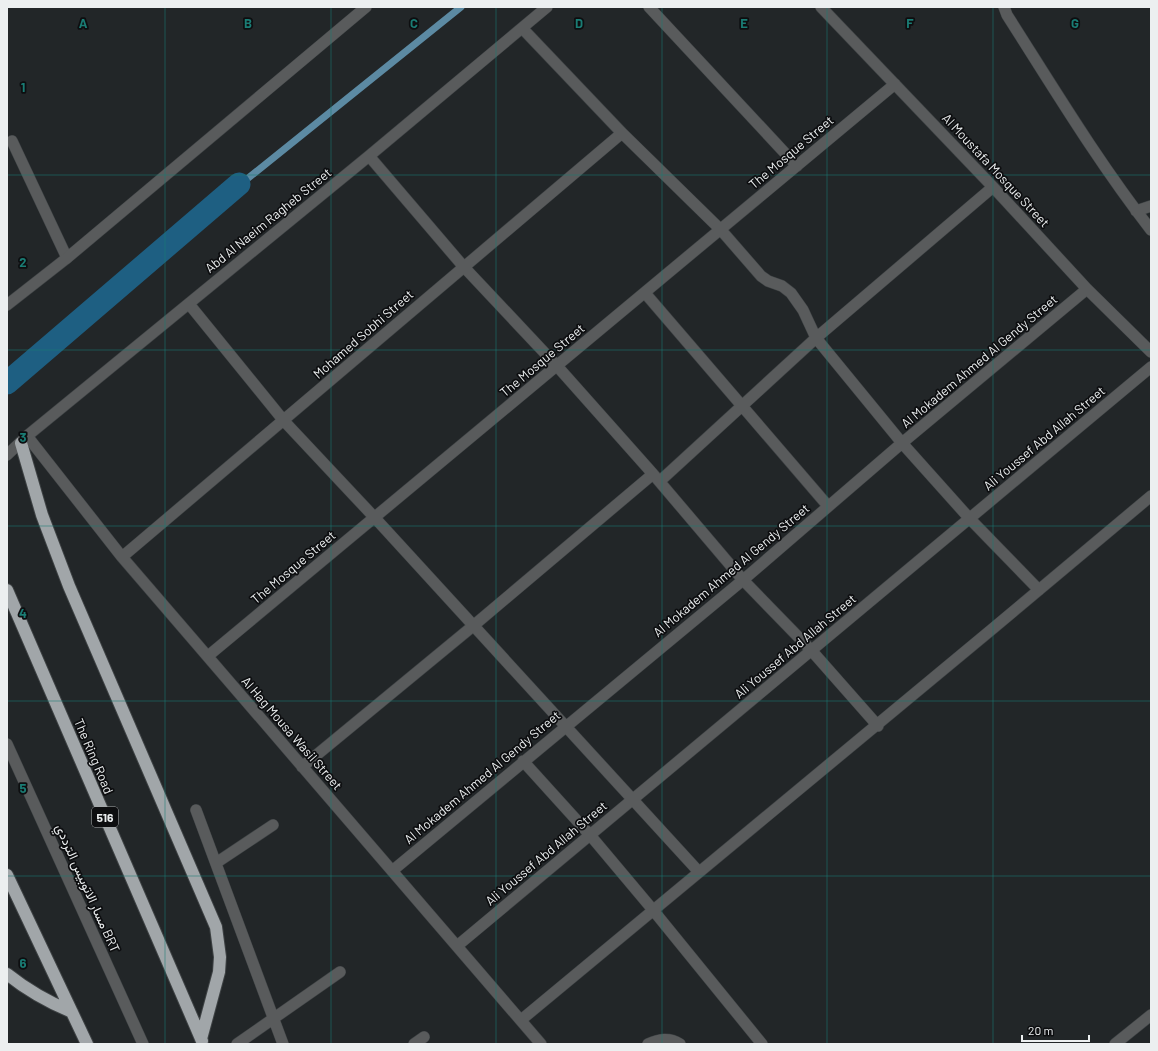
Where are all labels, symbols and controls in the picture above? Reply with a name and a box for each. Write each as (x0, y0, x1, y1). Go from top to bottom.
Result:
text: A (79, 15, 88, 31)
text: B (244, 15, 252, 31)
text: C (410, 15, 418, 31)
text: D (575, 15, 583, 31)
text: E (740, 15, 748, 31)
text: F (906, 15, 914, 31)
text: G (1071, 15, 1079, 31)
text: 1 (21, 79, 25, 95)
street label: Al Moustafa Mosque Street (939, 110, 1053, 230)
street label: The Mosque Street (745, 112, 837, 192)
street label: Abd Al Naeim Ragheb Street (202, 164, 334, 276)
text: 2 (19, 254, 27, 270)
street label: Mohamed Sobhi Street (310, 286, 416, 382)
street label: Al Mokadem Ahmed Al Gendy Street (898, 291, 1060, 431)
street label: The Mosque Street (496, 320, 588, 400)
street label: Ali Youssef Abd Allah Street (980, 382, 1108, 494)
text: 3 (19, 429, 27, 445)
street label: Al Mokadem Ahmed Al Gendy Street (650, 500, 812, 640)
street label: The Mosque Street (247, 527, 339, 607)
street label: Ali Youssef Abd Allah Street (731, 590, 859, 702)
text: 4 (19, 605, 27, 621)
street label: Al Hag Mousa Wasil Street (238, 673, 346, 793)
street label: Al Mokadem Ahmed Al Gendy Street (401, 707, 563, 847)
street label: The Ring Road (71, 716, 117, 796)
text: 5 (19, 780, 27, 796)
street label: Ali Youssef Abd Allah Street (482, 797, 610, 909)
road number: 516 (92, 807, 118, 827)
street label: مسار الاتوبيس الترددي BRT (50, 821, 124, 956)
text: 6 (20, 955, 27, 971)
scale bar (1022, 1017, 1089, 1043)
text: 20 m (1028, 1023, 1054, 1037)

